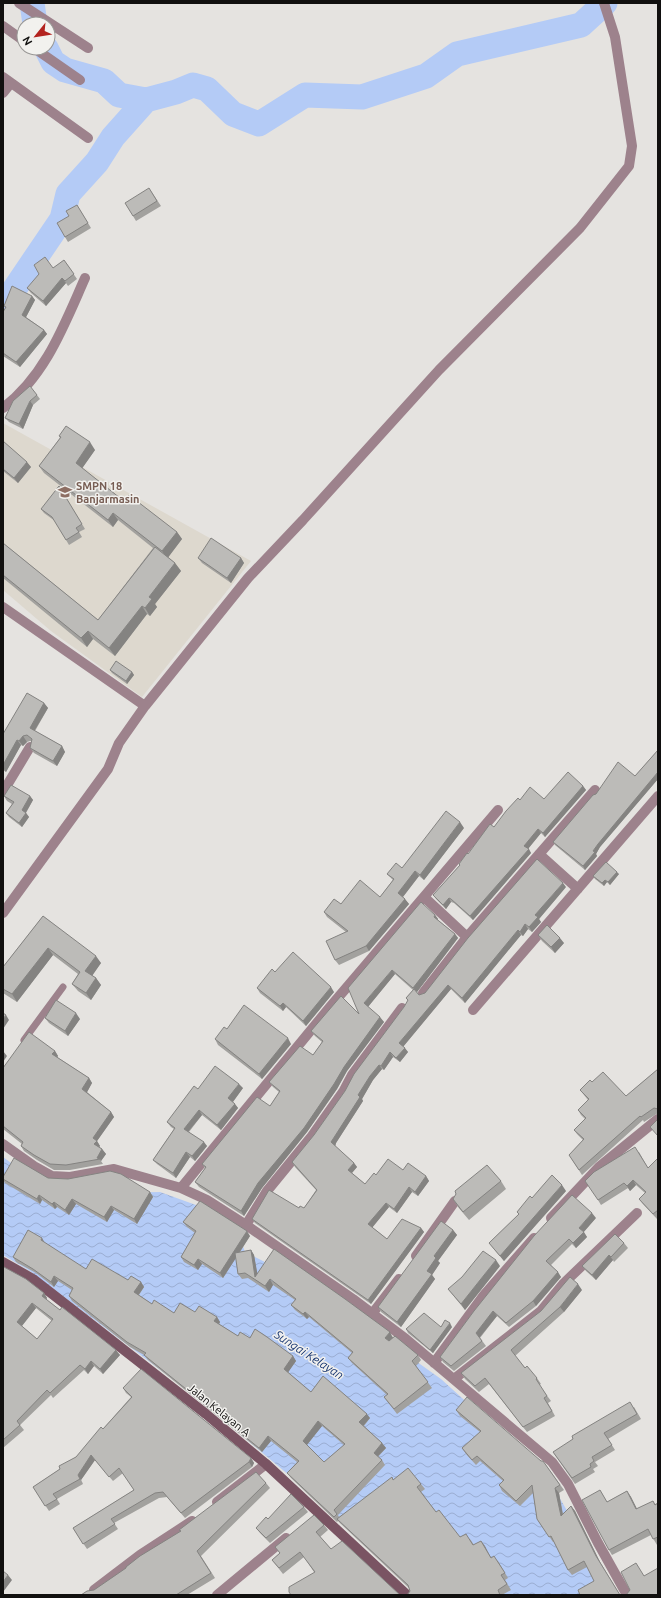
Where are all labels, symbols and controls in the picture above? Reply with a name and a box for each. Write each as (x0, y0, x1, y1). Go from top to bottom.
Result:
north arrow (16, 16, 56, 56)
text: N (20, 34, 35, 48)
place label: SMPN 18 Banjarmasin (76, 480, 139, 505)
school or university icon: SMPN 18 Banjarmasin (57, 484, 73, 500)
water label: Sungai Kelayan (272, 1327, 346, 1382)
street label: Jalan Kelayan A (185, 1381, 253, 1439)

